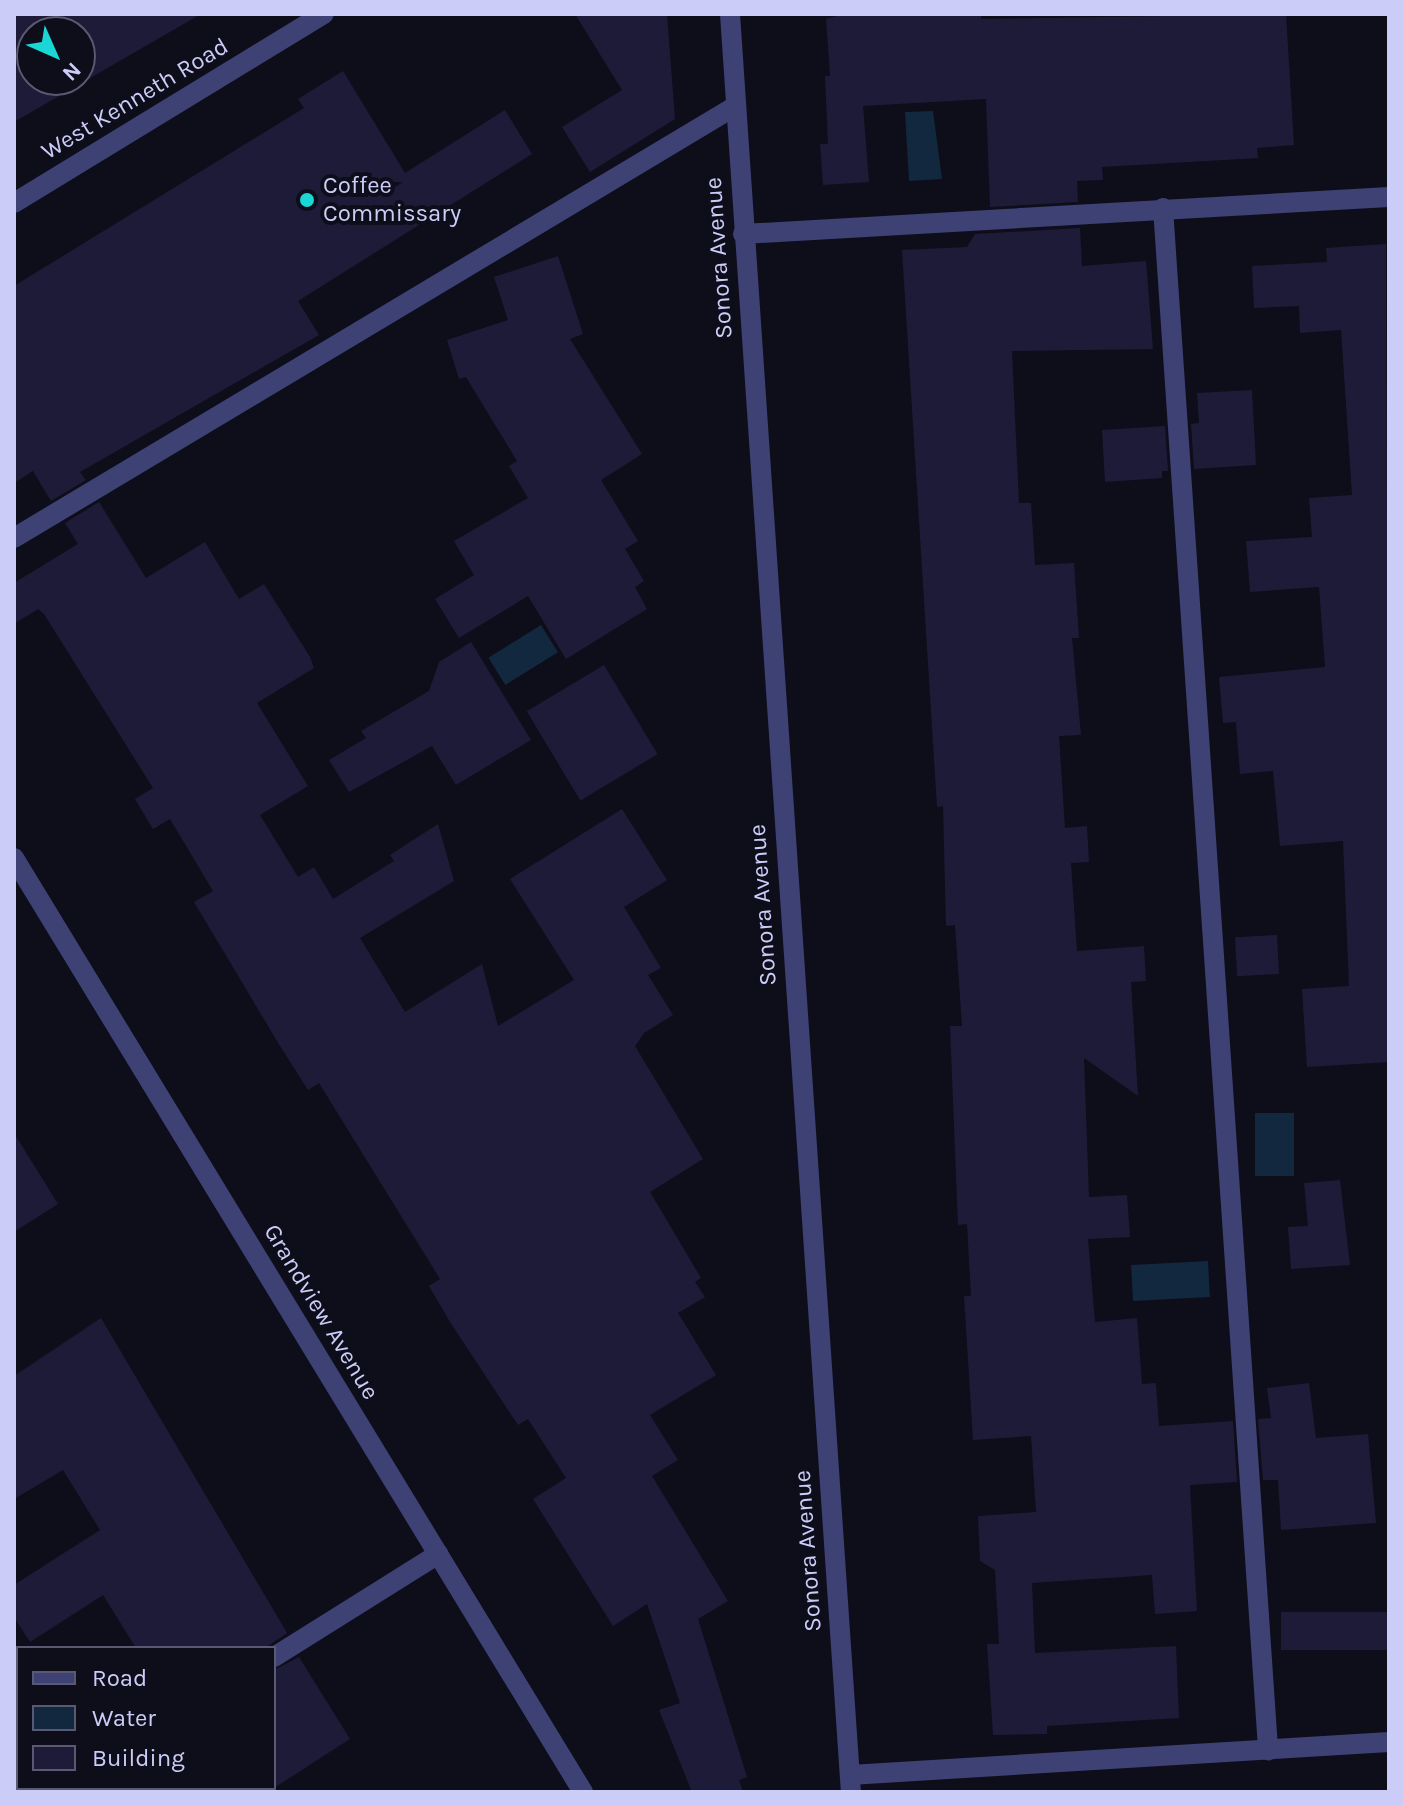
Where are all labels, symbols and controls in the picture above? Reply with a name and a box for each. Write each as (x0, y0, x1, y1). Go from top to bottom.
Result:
north arrow (16, 16, 96, 96)
street label: West Kenneth Road (36, 32, 234, 166)
text: N (57, 57, 86, 86)
place label: Coffee Commissary (323, 172, 461, 228)
street label: Sonora Avenue (699, 176, 739, 340)
marker: Coffee Commissary (298, 191, 316, 209)
street label: Sonora Avenue (743, 823, 783, 987)
street label: Grandview Avenue (257, 1219, 385, 1405)
street label: Sonora Avenue (788, 1469, 828, 1633)
legend (16, 1646, 276, 1790)
text: Road (92, 1664, 147, 1692)
text: Water (92, 1704, 156, 1732)
text: Building (92, 1744, 185, 1772)

